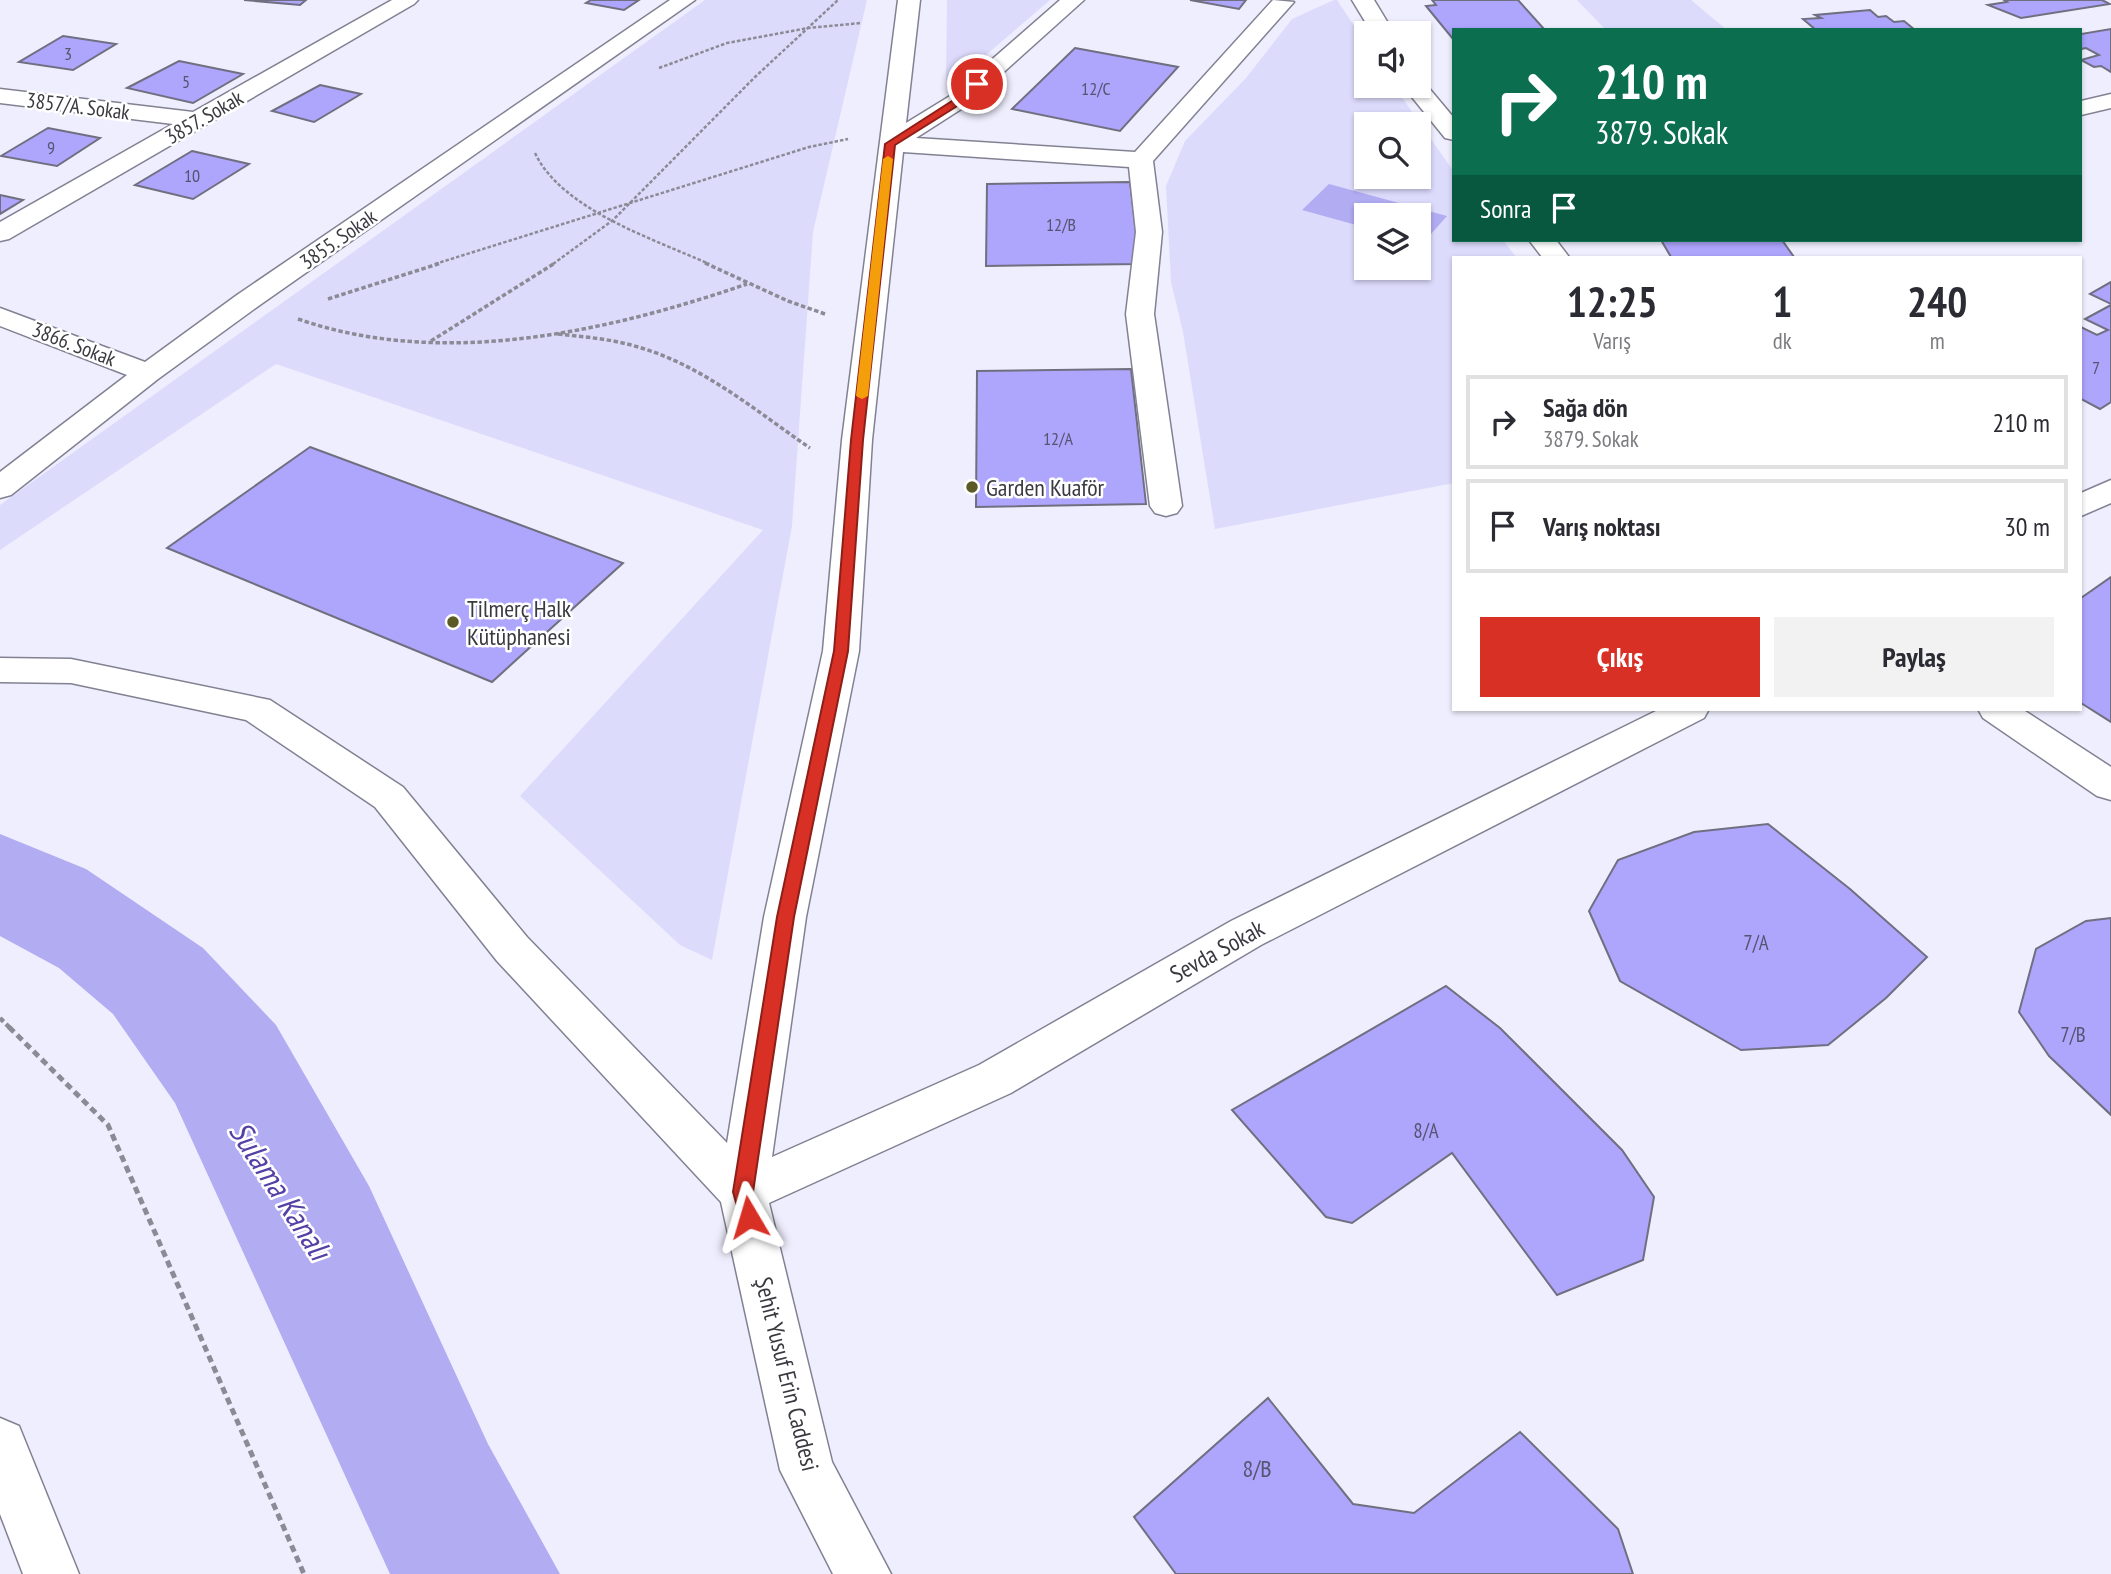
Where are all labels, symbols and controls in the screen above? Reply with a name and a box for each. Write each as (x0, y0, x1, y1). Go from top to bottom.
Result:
map controls (1354, 21, 1431, 280)
button: sound (1354, 21, 1431, 98)
house number: 3 (64, 42, 72, 65)
text: 210 m (1595, 49, 1708, 113)
pin (947, 54, 1007, 114)
icon: right (1480, 56, 1571, 147)
icon: arrive (958, 65, 996, 103)
house number: 5 (182, 70, 190, 93)
house number: 12/C (1081, 77, 1111, 100)
street label: 3857. Sokak (160, 84, 248, 150)
street label: 3857/A. Sokak (25, 86, 131, 126)
text: 3879. Sokak (1595, 111, 1728, 153)
button: search (1354, 112, 1431, 189)
house number: 9 (47, 136, 55, 159)
house number: 10 (184, 164, 200, 187)
icon: arrive (1545, 189, 1583, 227)
text: Sonra (1480, 192, 1531, 225)
street label: 3855. Sokak (294, 203, 382, 275)
button: layers (1354, 203, 1431, 280)
house number: 12/B (1046, 213, 1076, 236)
text: 12:25 (1567, 274, 1658, 329)
text: 1 (1772, 274, 1792, 329)
text: 240 (1907, 274, 1967, 329)
street label: 3866. Sokak (28, 316, 120, 372)
text: Varış (1593, 326, 1631, 355)
text: dk (1773, 326, 1792, 355)
text: m (1930, 326, 1945, 355)
house number: 7 (2092, 356, 2100, 379)
text: Sağa dön (1543, 391, 1628, 424)
icon: right (1484, 403, 1522, 441)
text: 210 m (1992, 406, 2050, 439)
text: 3879. Sokak (1543, 424, 1639, 453)
house number: 12/A (1043, 427, 1073, 450)
place label: Garden Kuaför (986, 472, 1105, 503)
marker: Garden Kuaför (964, 479, 980, 495)
icon: arrive (1484, 507, 1522, 545)
text: Varış noktası (1543, 510, 1661, 543)
text: 30 m (2004, 510, 2050, 543)
place label: Tilmerç Halk Kütüphanesi (467, 593, 572, 652)
marker: Tilmerç Halk Kütüphanesi (445, 614, 461, 630)
button: Çıkış (1480, 617, 1760, 697)
button: Paylaş (1774, 617, 2054, 697)
street label: Sevda Sokak (1164, 912, 1270, 990)
house number: 7/A (1743, 929, 1769, 956)
house number: 7/B (2060, 1021, 2086, 1048)
water label: Sulama Kanalı (221, 1113, 343, 1269)
house number: 8/A (1413, 1117, 1439, 1144)
position arrow (712, 1180, 786, 1254)
street label: Şehit Yusuf Erin Caddesi (748, 1274, 826, 1474)
house number: 8/B (1242, 1453, 1272, 1484)

